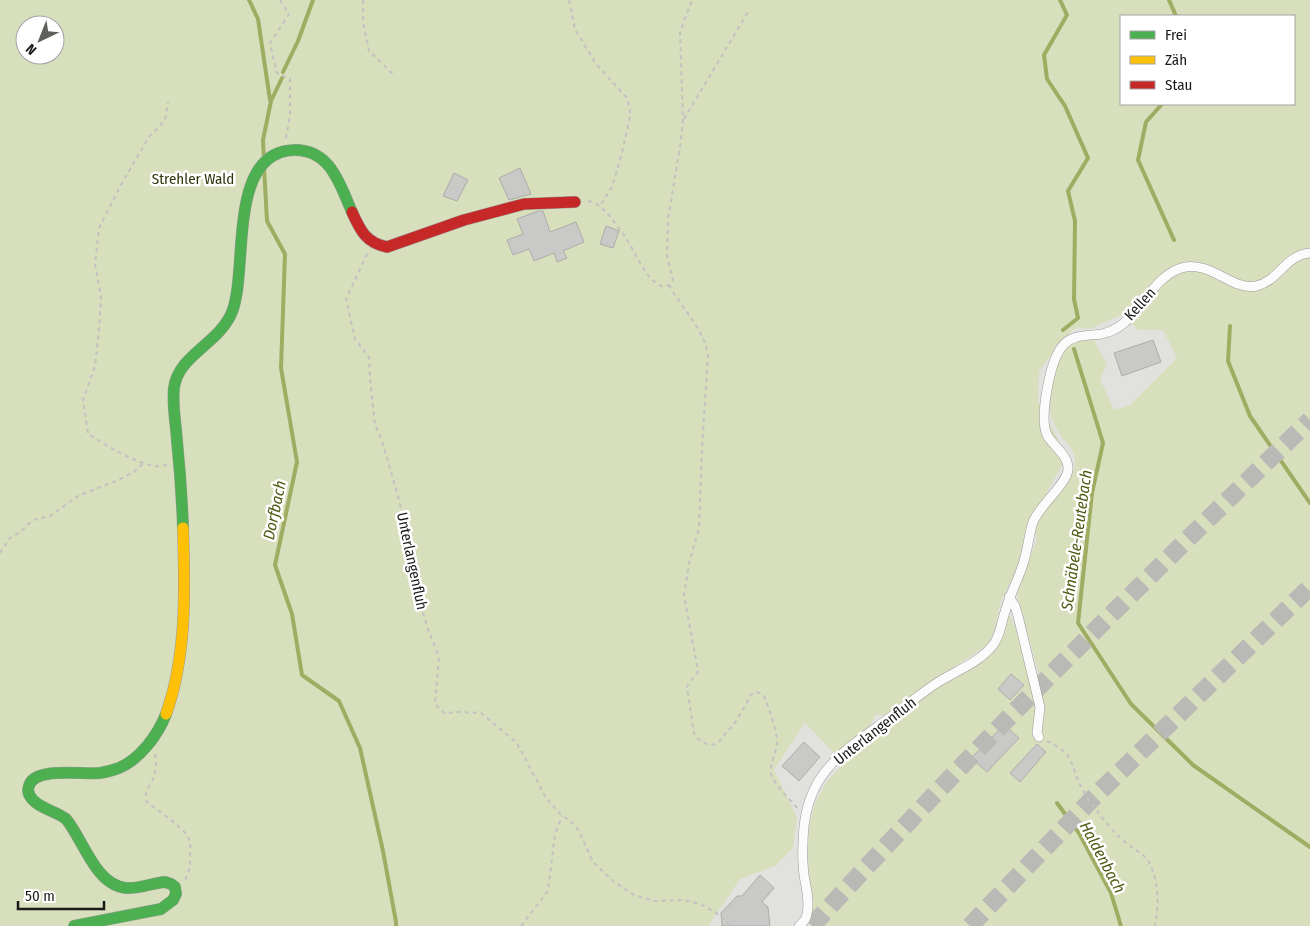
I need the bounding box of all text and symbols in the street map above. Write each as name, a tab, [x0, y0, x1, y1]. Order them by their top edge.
north arrow	[15, 15, 65, 65]
legend	[1120, 15, 1295, 105]
text: Frei	[1165, 26, 1187, 44]
text: N	[23, 40, 40, 58]
text: Zäh	[1165, 51, 1187, 69]
text: Stau	[1165, 76, 1192, 94]
park label: Strehler Wald	[152, 170, 234, 188]
street label: Kellen	[1120, 284, 1160, 324]
water label: Schnäbele-Reutebach	[1057, 469, 1096, 613]
water label: Dorfbach	[259, 479, 290, 541]
street label: Unterlangenfluh	[393, 511, 431, 611]
street label: Unterlangenfluh	[830, 693, 920, 769]
water label: Haldenbach	[1076, 818, 1129, 896]
scale bar	[18, 878, 104, 910]
text: 50 m	[25, 887, 55, 905]

